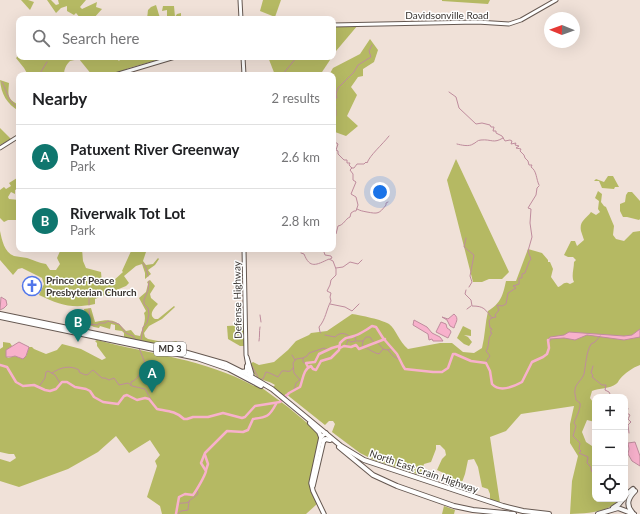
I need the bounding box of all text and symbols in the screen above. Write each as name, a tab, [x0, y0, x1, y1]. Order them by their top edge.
street label: Davidsonville Road	[405, 9, 489, 21]
north arrow	[544, 12, 580, 48]
search box	[16, 16, 336, 60]
icon: search	[30, 27, 52, 49]
text: Search here	[62, 29, 139, 47]
text: Nearby	[32, 88, 87, 109]
text: 2 results	[272, 90, 320, 106]
text: Patuxent River Greenway	[70, 140, 239, 158]
text: A	[40, 149, 50, 165]
text: 2.6 km	[281, 149, 320, 165]
text: Park	[70, 158, 95, 174]
your location	[370, 182, 390, 202]
text: Riverwalk Tot Lot	[70, 204, 185, 222]
text: B	[41, 213, 49, 229]
text: 2.8 km	[281, 213, 320, 229]
text: Park	[70, 222, 95, 238]
street label: Defense Highway	[230, 260, 244, 339]
place label: Prince of Peace Presbyterian Church	[46, 274, 137, 298]
church icon: Prince of Peace Presbyterian Church	[21, 275, 43, 297]
pin: B	[65, 309, 91, 342]
road number: MD 3	[154, 342, 186, 356]
pin: A	[139, 360, 165, 393]
map controls	[592, 394, 628, 502]
button: +	[592, 394, 628, 430]
button: −	[592, 430, 628, 466]
street label: North East Crain Highway	[368, 447, 481, 495]
button: locate	[592, 466, 628, 502]

